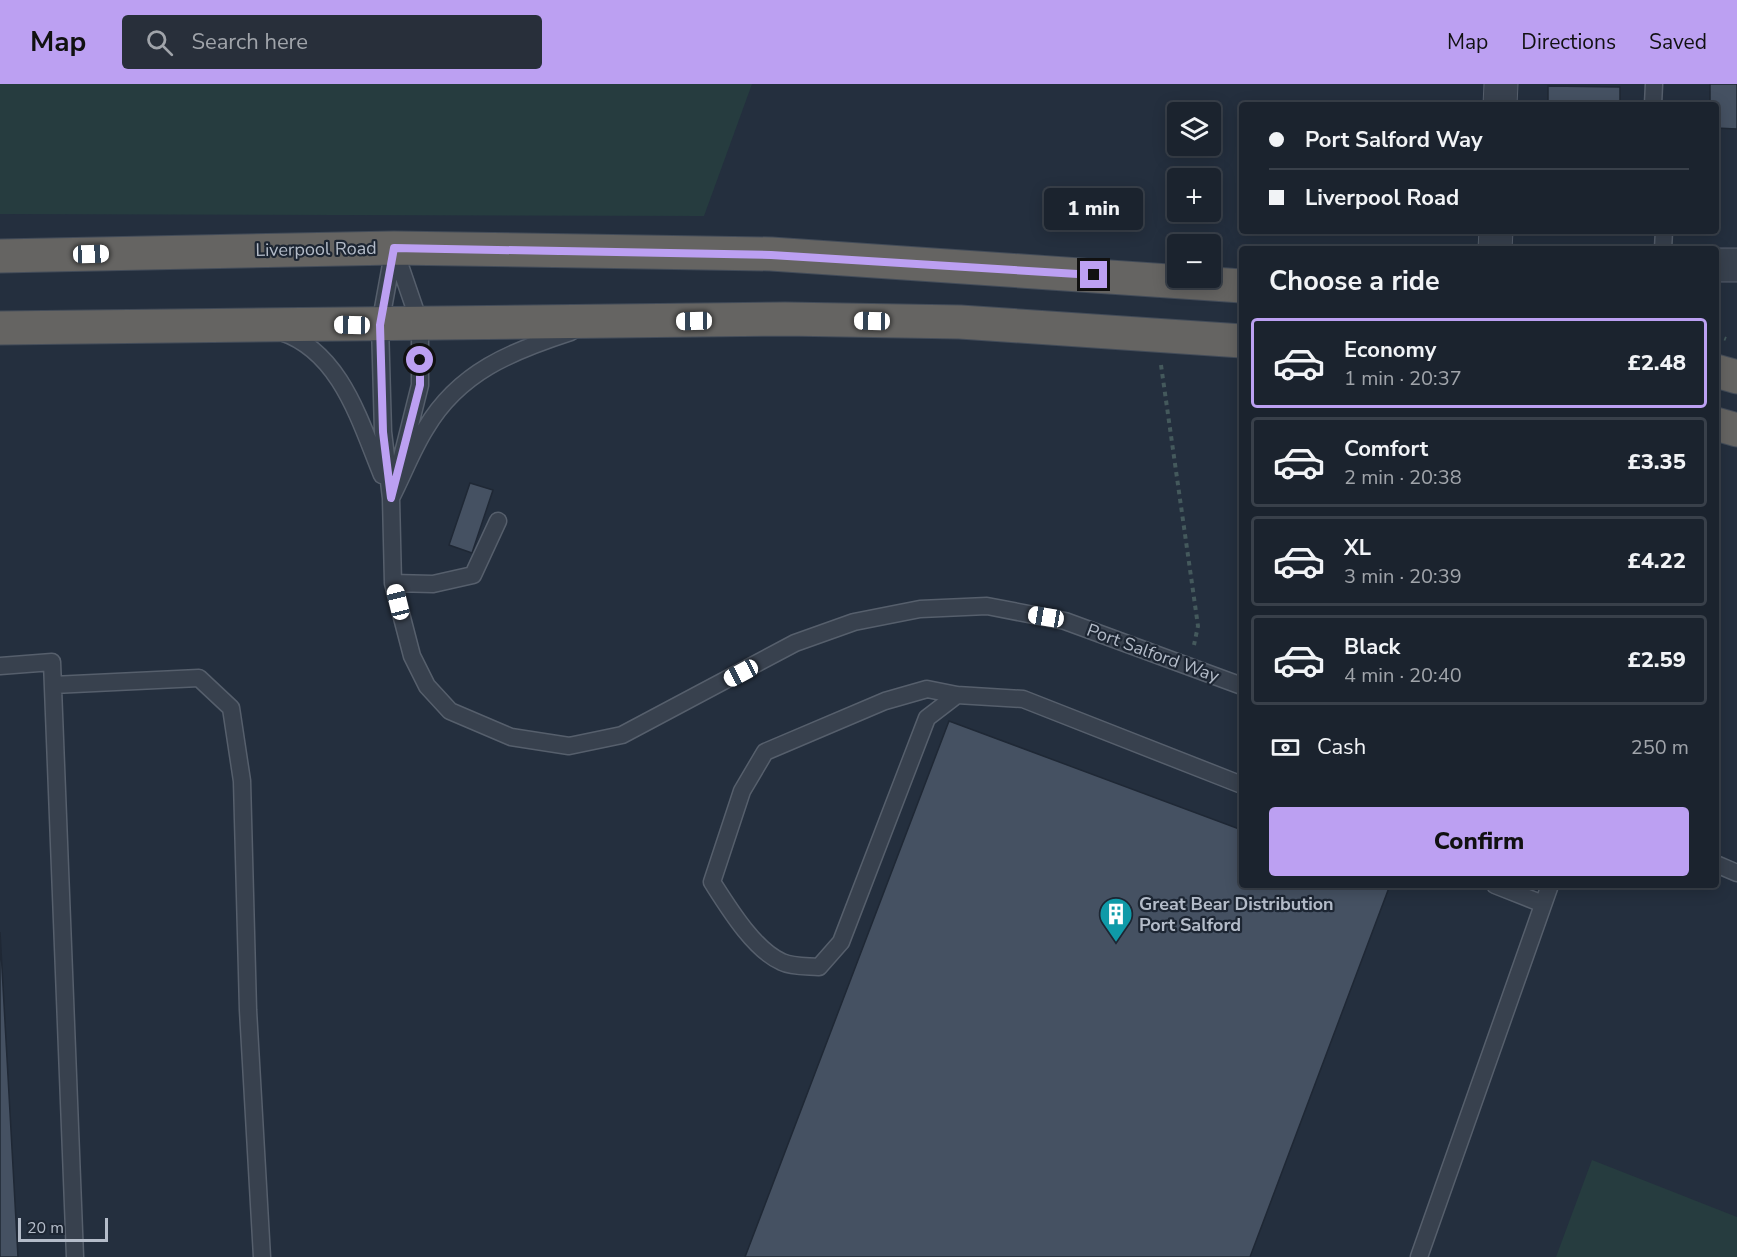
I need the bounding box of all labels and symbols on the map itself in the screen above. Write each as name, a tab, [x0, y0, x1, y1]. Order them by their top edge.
callout: 1 min	[1044, 188, 1144, 230]
street label: Liverpool Road	[255, 236, 377, 262]
car	[73, 244, 109, 264]
route end	[1080, 261, 1107, 288]
car	[676, 312, 712, 330]
car	[854, 312, 890, 330]
car	[334, 316, 370, 334]
route start	[406, 346, 433, 373]
car	[385, 582, 411, 622]
car	[1027, 605, 1065, 629]
street label: Port Salford Way	[1083, 618, 1223, 688]
car	[721, 657, 761, 689]
place label: Great Bear Distribution Port Salford	[1139, 892, 1334, 937]
building icon: Great Bear Distribution Port Salford	[1098, 896, 1134, 943]
scale bar	[18, 1215, 108, 1242]

